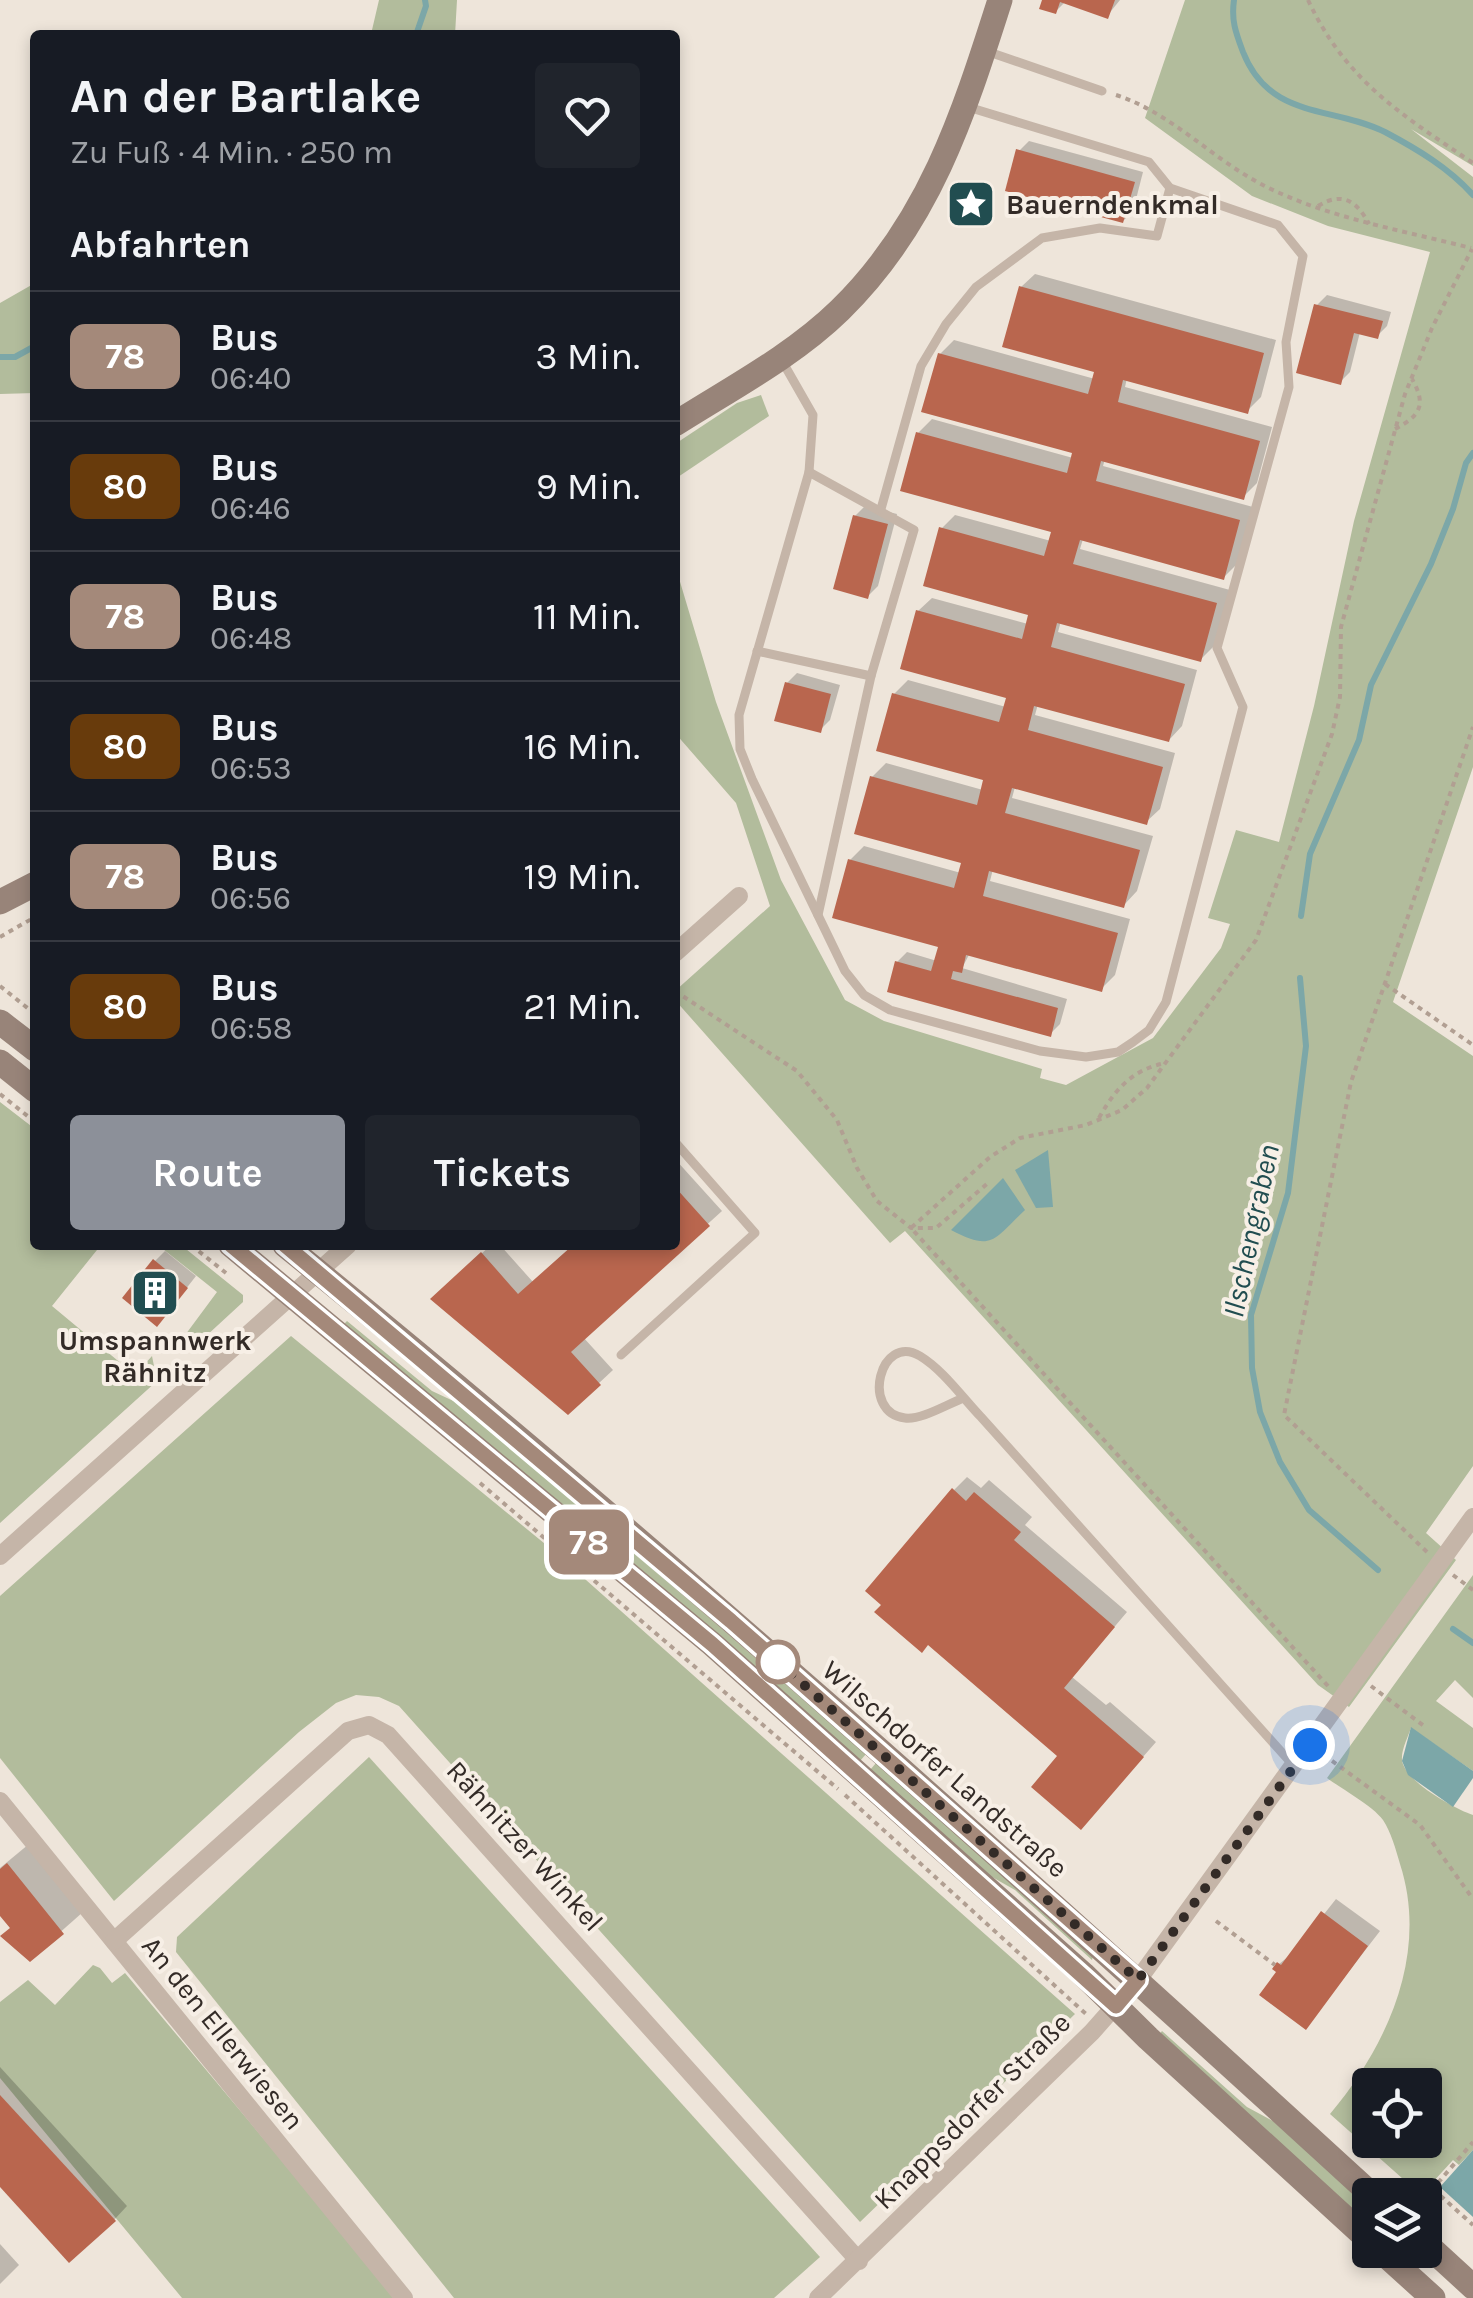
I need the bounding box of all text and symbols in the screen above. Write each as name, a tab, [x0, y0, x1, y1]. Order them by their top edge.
button: heart	[535, 63, 640, 168]
text: An der Bartlake	[70, 68, 421, 124]
text: Zu Fuß · 4 Min. · 250 m	[70, 134, 393, 171]
place icon: Bauerndenkmal	[945, 178, 997, 230]
place label: Bauerndenkmal	[1006, 188, 1219, 221]
text: Abfahrten	[70, 222, 251, 267]
text: Bus	[210, 315, 279, 360]
text: 3 Min.	[535, 334, 640, 379]
text: 78	[105, 336, 145, 377]
text: 06:40	[210, 360, 292, 397]
text: Bus	[210, 445, 279, 490]
text: 9 Min.	[536, 464, 640, 509]
text: 80	[103, 466, 147, 507]
text: 06:46	[210, 490, 291, 527]
text: Bus	[210, 575, 279, 620]
text: 11 Min.	[533, 594, 640, 639]
text: 78	[105, 596, 145, 637]
text: 06:48	[210, 620, 292, 657]
text: Bus	[210, 705, 279, 750]
text: 16 Min.	[523, 724, 640, 769]
text: 80	[103, 726, 147, 767]
text: 06:53	[210, 750, 292, 787]
text: Bus	[210, 835, 279, 880]
text: 19 Min.	[523, 854, 640, 899]
text: 78	[105, 856, 145, 897]
text: 06:56	[210, 880, 291, 917]
text: Bus	[210, 965, 279, 1010]
text: 21 Min.	[523, 984, 640, 1029]
text: 80	[103, 986, 147, 1027]
text: 06:58	[210, 1010, 292, 1047]
button: Route	[70, 1115, 345, 1230]
button: Tickets	[365, 1115, 640, 1230]
water label: Ilschengraben	[1215, 1141, 1287, 1321]
building icon: Umspannwerk Rähnitz	[129, 1267, 181, 1319]
place label: Umspannwerk Rähnitz	[59, 1324, 252, 1389]
line badge: 78	[544, 1510, 634, 1574]
text: 78	[569, 1522, 609, 1563]
unlabelled marker	[757, 1641, 799, 1683]
street label: Wilschdorfer Landstraße	[816, 1653, 1074, 1885]
your location	[1285, 1720, 1335, 1770]
street label: Rähnitzer Winkel	[440, 1754, 610, 1938]
street label: An den Ellerwiesen	[135, 1930, 311, 2136]
street label: Knappsdorfer Straße	[867, 2006, 1077, 2216]
map controls	[1352, 2068, 1442, 2268]
button: locate	[1352, 2068, 1442, 2158]
button: layers	[1352, 2178, 1442, 2268]

